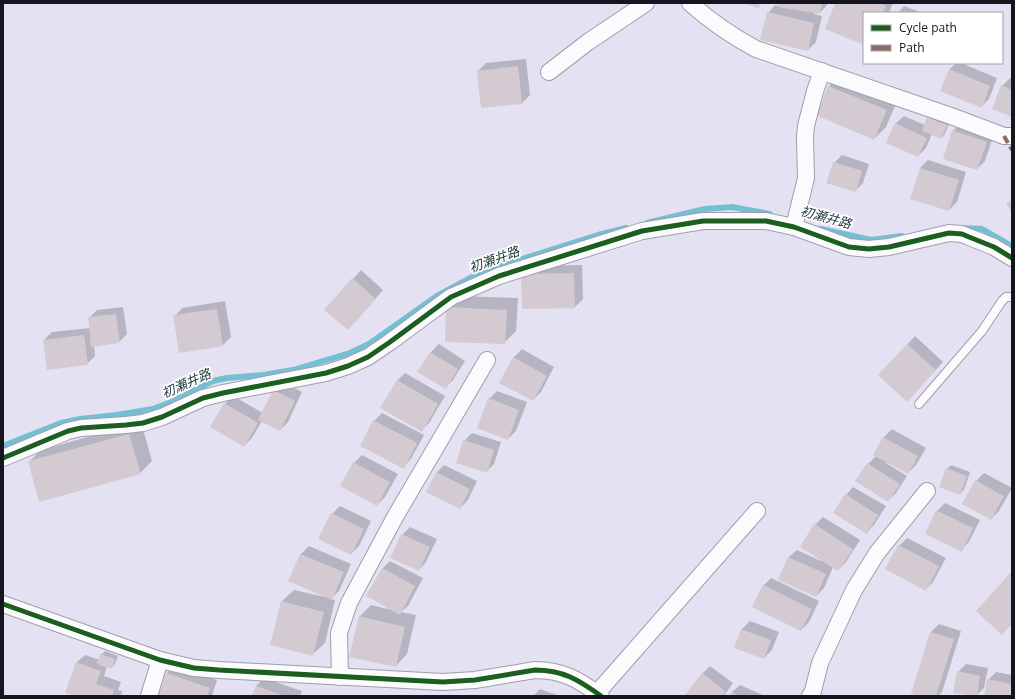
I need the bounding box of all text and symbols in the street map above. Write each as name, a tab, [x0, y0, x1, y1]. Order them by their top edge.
legend	[863, 12, 1003, 64]
text: Cycle path	[899, 19, 957, 36]
text: Path	[899, 39, 925, 56]
water label: 初瀬井路	[799, 202, 854, 233]
water label: 初瀬井路	[466, 241, 522, 276]
water label: 初瀬井路	[159, 364, 214, 402]

